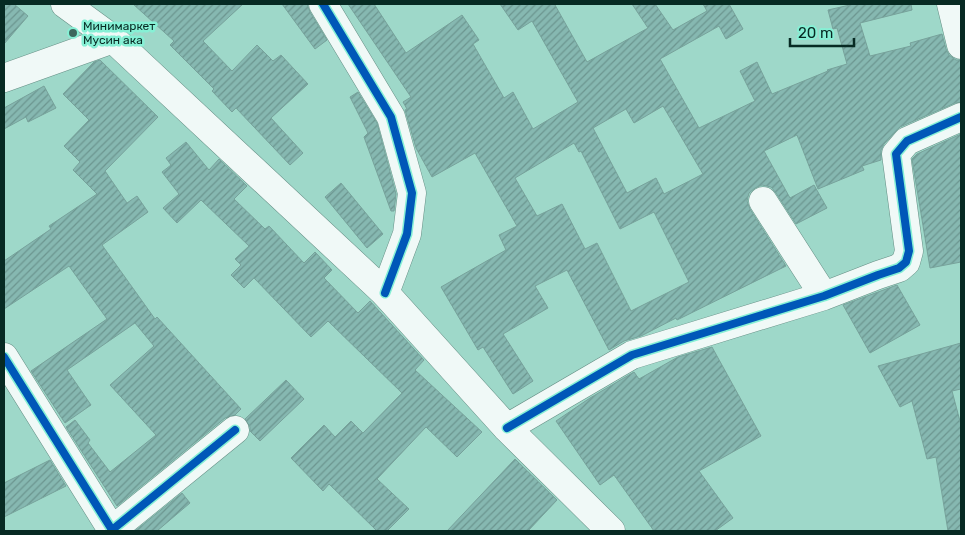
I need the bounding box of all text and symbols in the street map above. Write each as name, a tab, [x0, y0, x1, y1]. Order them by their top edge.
scale bar	[790, 15, 854, 47]
place label: Минимаркет Мусин ака	[83, 19, 155, 47]
text: 20 m	[798, 24, 833, 42]
marker: Минимаркет Мусин ака	[67, 27, 79, 39]

